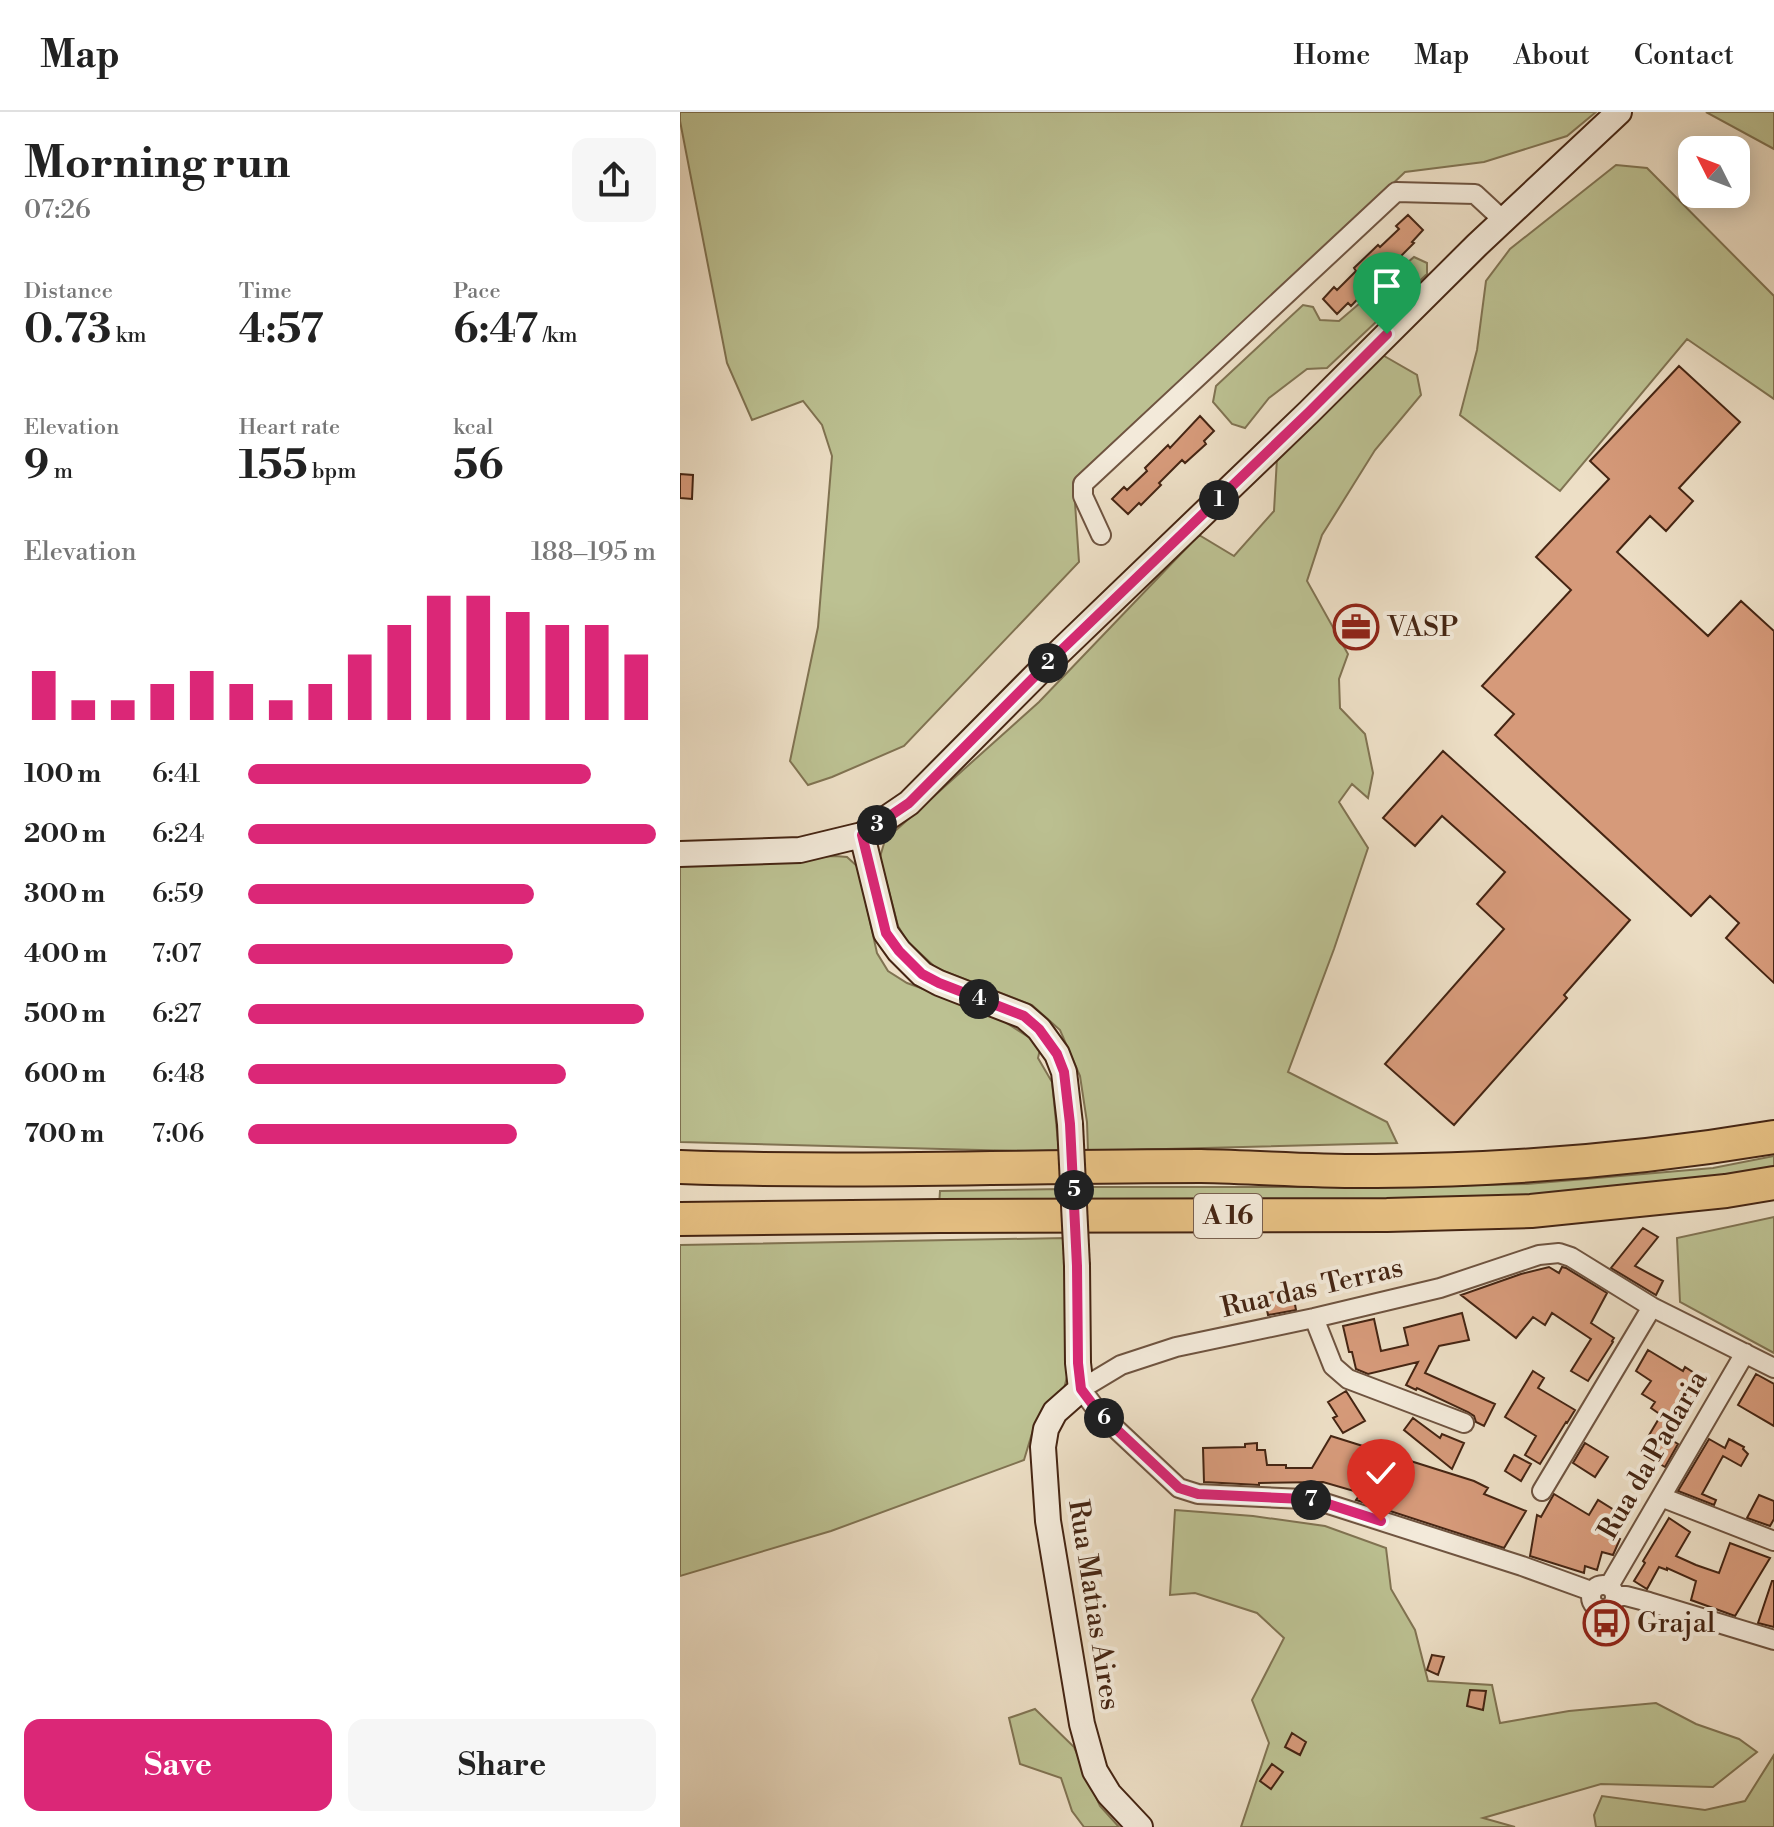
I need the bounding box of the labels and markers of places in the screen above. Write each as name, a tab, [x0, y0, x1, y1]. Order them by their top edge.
pin	[1353, 252, 1421, 334]
pin: 1	[1199, 480, 1239, 520]
office icon: VASP	[1332, 603, 1380, 651]
place label: VASP	[1386, 610, 1458, 645]
pin: 2	[1028, 643, 1068, 683]
pin: 3	[857, 805, 897, 845]
pin: 4	[959, 979, 999, 1019]
pin: 5	[1054, 1170, 1094, 1210]
pin: 6	[1084, 1398, 1124, 1438]
pin	[1347, 1439, 1415, 1521]
pin: 7	[1291, 1480, 1331, 1520]
bus stop icon: Grajal	[1582, 1599, 1630, 1647]
place label: Grajal	[1637, 1606, 1715, 1641]

